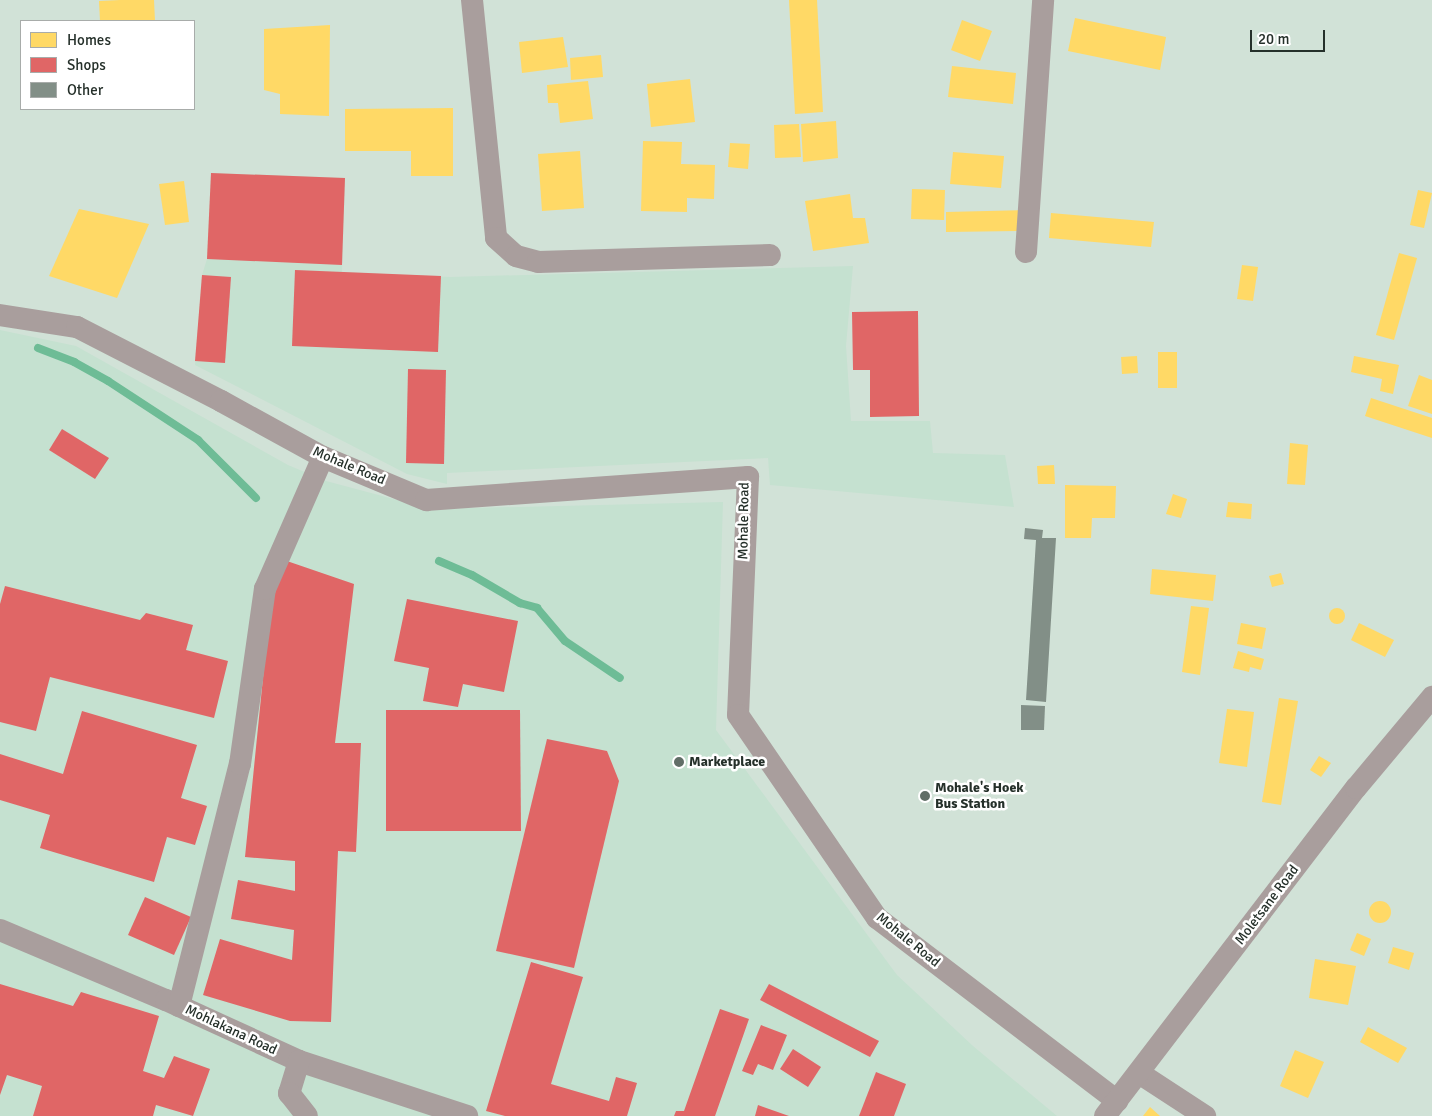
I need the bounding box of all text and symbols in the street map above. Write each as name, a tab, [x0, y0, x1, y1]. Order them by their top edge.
legend	[20, 20, 195, 110]
scale bar	[1252, 20, 1327, 52]
text: 20 m	[1258, 30, 1289, 48]
text: Homes	[67, 31, 111, 49]
text: Shops	[67, 56, 106, 74]
text: Other	[67, 81, 103, 99]
street label: Mohale Road	[310, 443, 388, 489]
street label: Mohale Road	[735, 482, 753, 560]
place label: Marketplace	[689, 754, 765, 770]
marker: Marketplace	[673, 756, 685, 768]
place label: Mohale's Hoek Bus Station	[935, 780, 1024, 812]
marker: Mohale's Hoek Bus Station	[919, 790, 931, 802]
street label: Moletsane Road	[1232, 862, 1302, 948]
street label: Mohale Road	[873, 909, 943, 971]
street label: Mohlakana Road	[182, 1001, 280, 1059]

